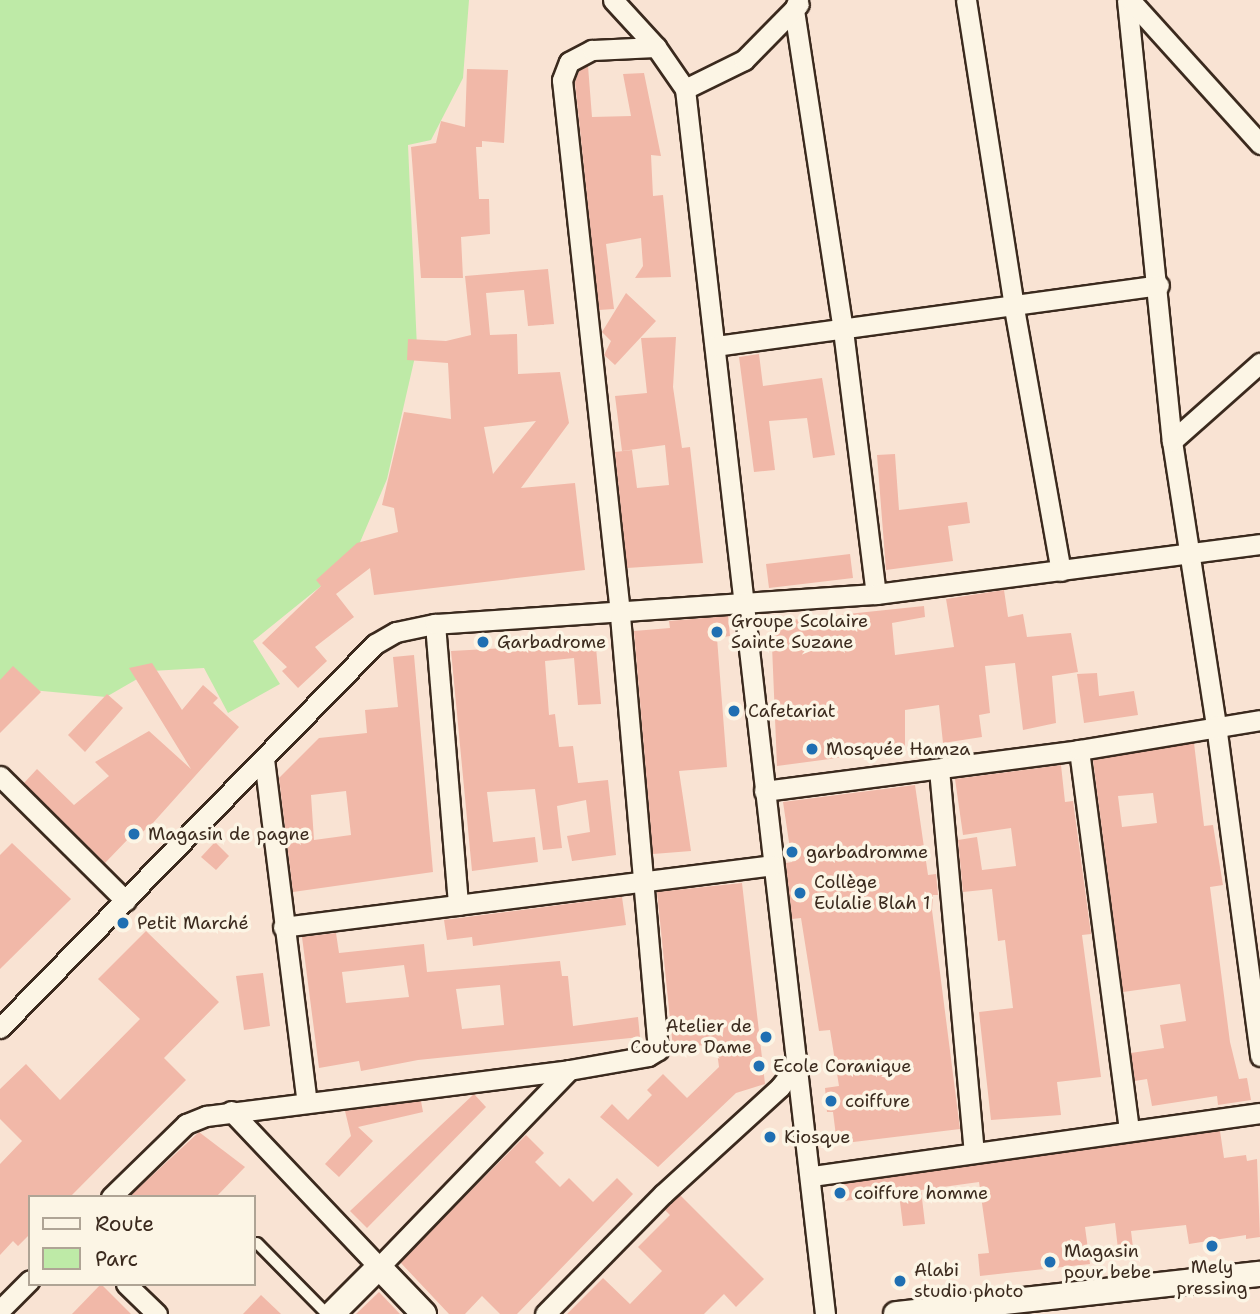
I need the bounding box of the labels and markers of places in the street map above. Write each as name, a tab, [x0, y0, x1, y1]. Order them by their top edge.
place label: Groupe Scolaire Sainte Suzane	[731, 611, 868, 654]
marker: Groupe Scolaire Sainte Suzane	[709, 624, 725, 640]
place label: Garbadrome	[497, 631, 606, 653]
marker: Garbadrome	[475, 634, 491, 650]
place label: Cafetariat	[748, 700, 836, 722]
marker: Cafetariat	[726, 703, 742, 719]
place label: Mosquée Hamza	[826, 738, 971, 760]
marker: Mosquée Hamza	[804, 741, 820, 757]
place label: Magasin de pagne	[148, 823, 310, 845]
marker: Magasin de pagne	[126, 826, 142, 842]
place label: garbadromme	[806, 841, 928, 863]
marker: garbadromme	[784, 844, 800, 860]
place label: Collège Eulalie Blah 1	[814, 872, 930, 914]
marker: Collège Eulalie Blah 1	[792, 885, 808, 901]
place label: Petit Marché	[137, 912, 249, 934]
marker: Petit Marché	[115, 915, 131, 931]
place label: Atelier de Couture Dame	[630, 1016, 752, 1058]
marker: Atelier de Couture Dame	[758, 1029, 774, 1045]
place label: Ecole Coranique	[773, 1055, 911, 1077]
marker: Ecole Coranique	[751, 1058, 767, 1074]
place label: coiffure	[845, 1090, 910, 1112]
marker: coiffure	[823, 1093, 839, 1109]
place label: Kiosque	[784, 1126, 850, 1148]
marker: Kiosque	[762, 1129, 778, 1145]
place label: coiffure homme	[854, 1182, 988, 1204]
marker: coiffure homme	[832, 1185, 848, 1201]
marker: Mely pressing	[1204, 1238, 1220, 1254]
place label: Magasin pour bebe	[1064, 1241, 1151, 1284]
marker: Magasin pour bebe	[1042, 1254, 1058, 1270]
place label: Mely pressing	[1176, 1257, 1248, 1300]
place label: Alabi studio photo	[914, 1260, 1023, 1302]
marker: Alabi studio photo	[892, 1273, 908, 1289]

